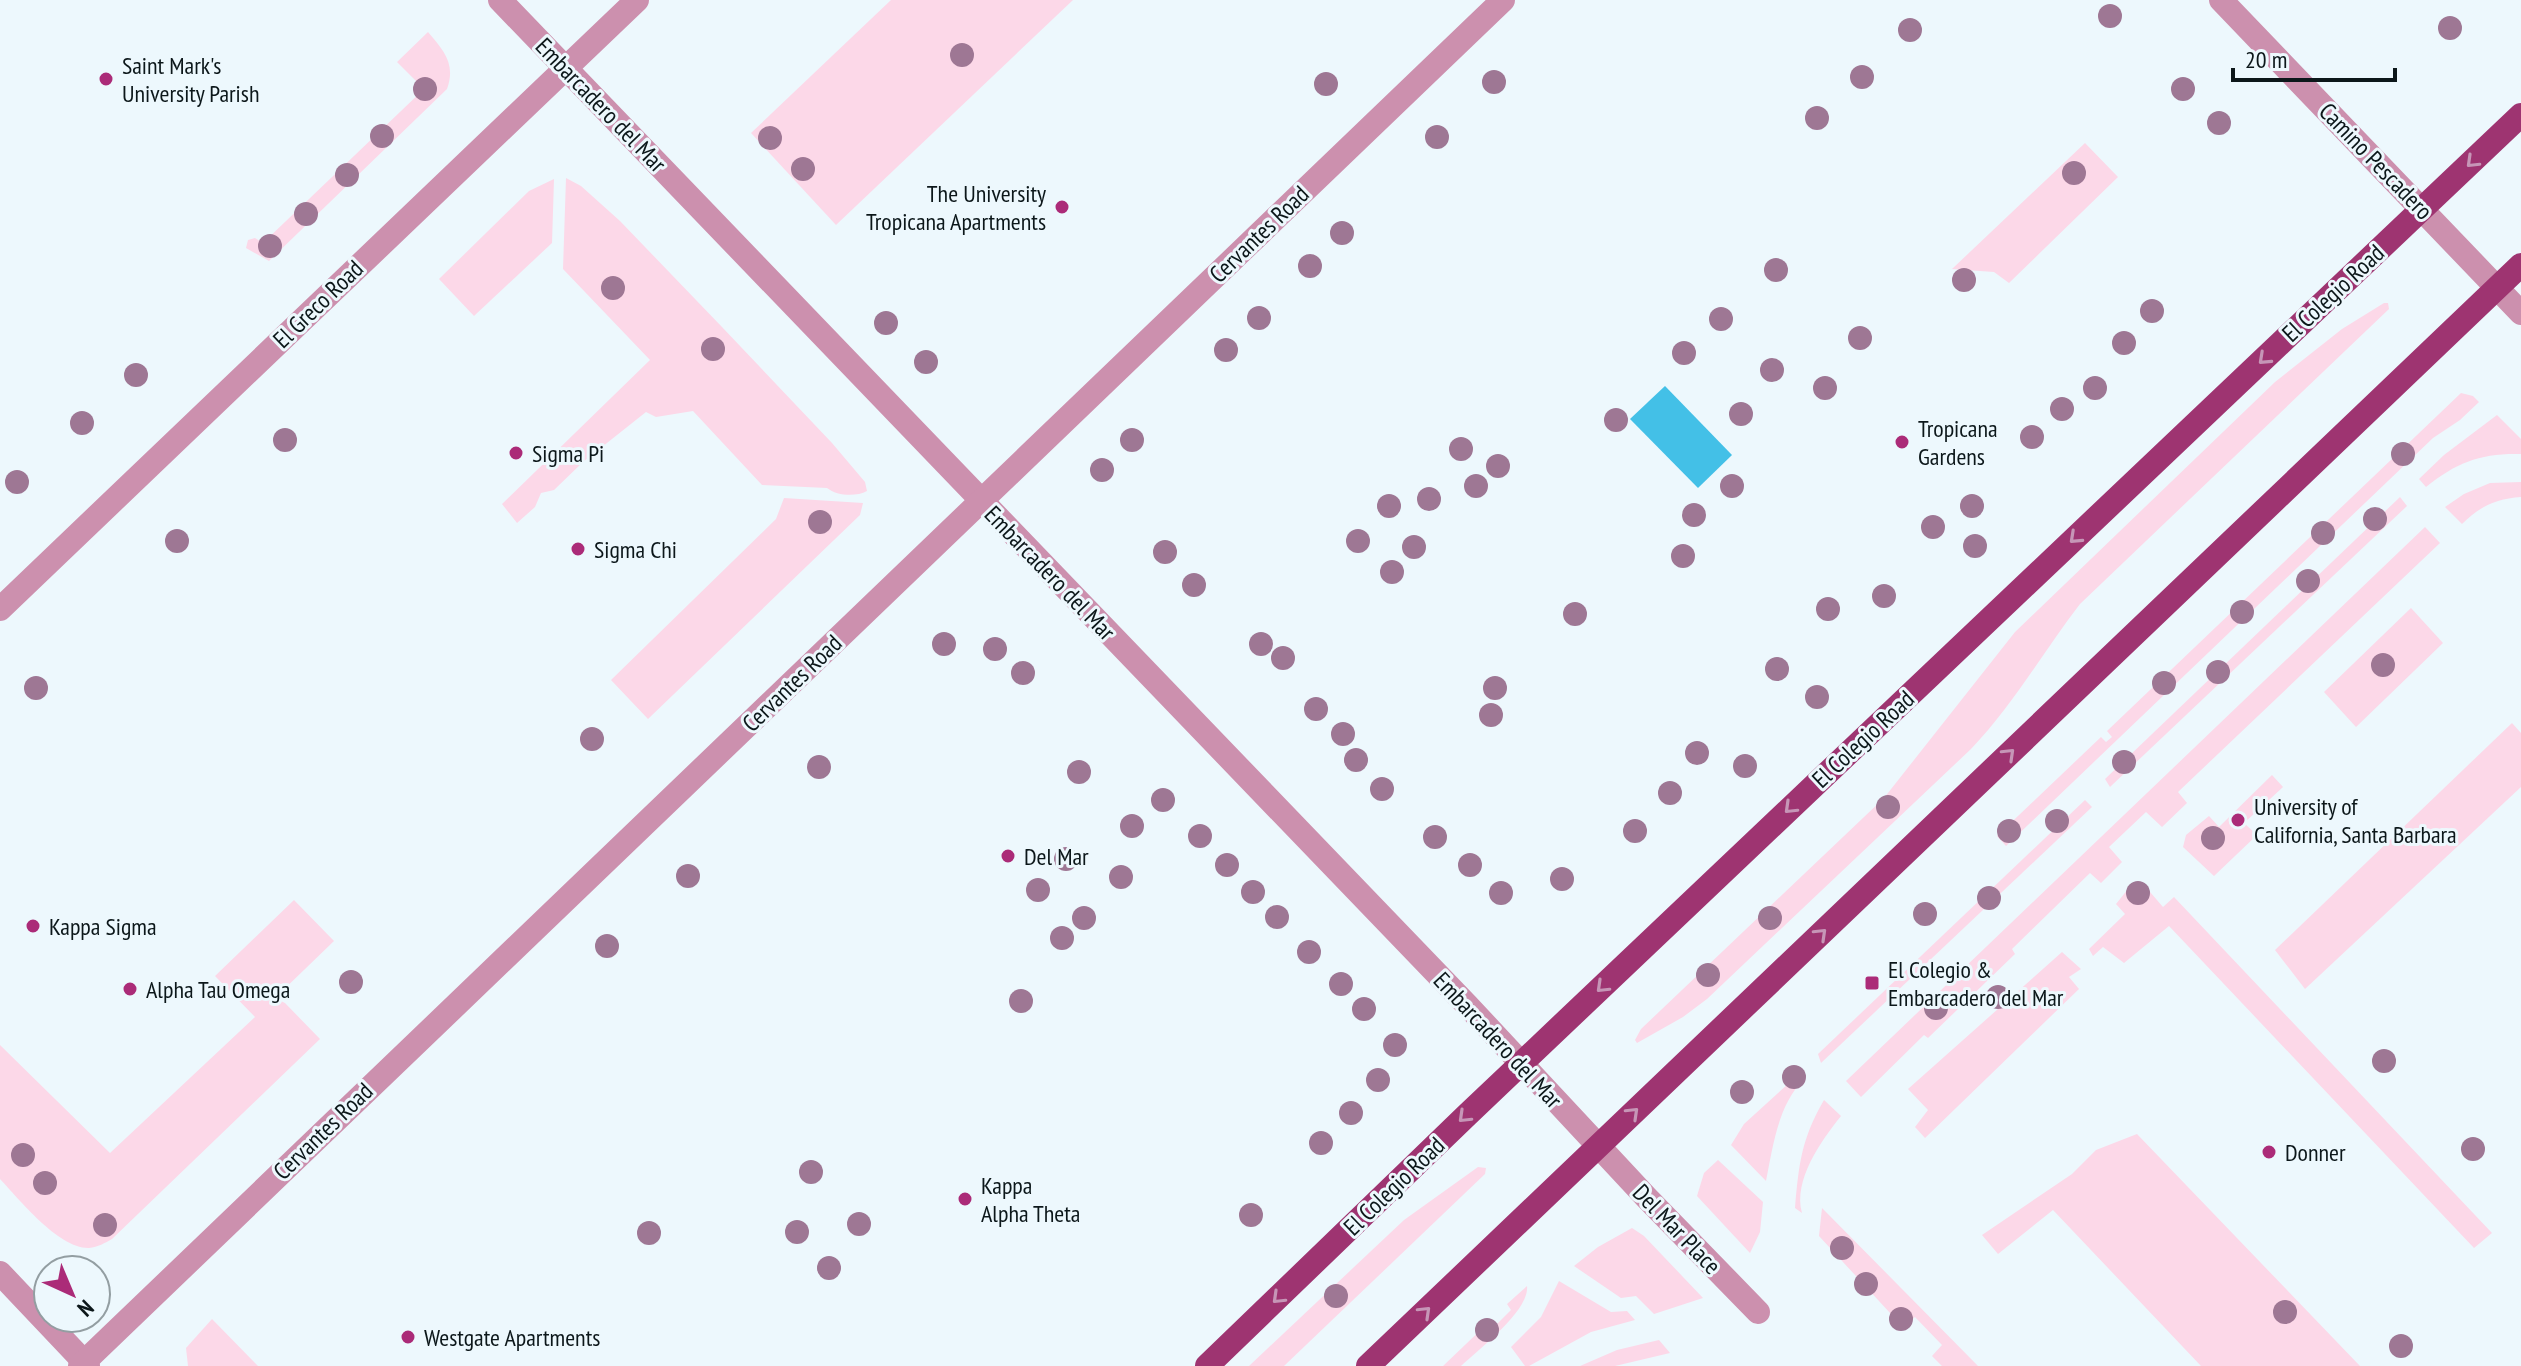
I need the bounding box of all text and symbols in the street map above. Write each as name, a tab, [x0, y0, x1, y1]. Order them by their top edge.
street label: Embarcadero del Mar	[529, 31, 673, 179]
scale bar	[2233, 32, 2395, 82]
text: 20 m	[2245, 44, 2287, 75]
place label: Saint Mark's University Parish	[122, 50, 259, 109]
marker: Saint Mark's University Parish	[97, 70, 115, 88]
street label: Camino Pescadero	[2313, 96, 2439, 226]
one-way arrow	[2467, 153, 2481, 167]
place label: The University Tropicana Apartments	[866, 178, 1046, 237]
street label: Cervantes Road	[1203, 179, 1315, 289]
marker: The University Tropicana Apartments	[1053, 198, 1071, 216]
street label: El Colegio Road	[2275, 238, 2391, 348]
street label: El Greco Road	[266, 253, 370, 355]
one-way arrow	[2259, 350, 2273, 364]
place label: Tropicana Gardens	[1918, 413, 1998, 472]
marker: Tropicana Gardens	[1893, 433, 1911, 451]
place label: Sigma Pi	[532, 438, 604, 469]
marker: Sigma Pi	[507, 444, 525, 462]
street label: Embarcadero del Mar	[978, 499, 1122, 647]
one-way arrow	[2070, 528, 2084, 543]
place label: Sigma Chi	[594, 534, 677, 565]
marker: Sigma Chi	[569, 540, 587, 558]
street label: Cervantes Road	[736, 628, 848, 738]
street label: El Colegio Road	[1805, 684, 1921, 794]
one-way arrow	[2000, 749, 2014, 764]
place label: University of California, Santa Barbara	[2254, 791, 2457, 850]
one-way arrow	[1785, 798, 1800, 812]
marker: University of California, Santa Barbara	[2229, 811, 2247, 829]
place label: Del Mar	[1024, 841, 1089, 872]
marker: Del Mar	[999, 847, 1017, 865]
place label: Kappa Sigma	[49, 911, 157, 942]
marker: Kappa Sigma	[24, 917, 42, 935]
one-way arrow	[1812, 930, 1827, 944]
place label: El Colegio & Embarcadero del Mar	[1888, 954, 2064, 1013]
street label: Embarcadero del Mar	[1427, 965, 1569, 1115]
place label: Alpha Tau Omega	[146, 974, 290, 1005]
marker: El Colegio & Embarcadero del Mar	[1863, 974, 1881, 992]
one-way arrow	[1597, 977, 1611, 992]
marker: Alpha Tau Omega	[121, 980, 139, 998]
street label: Cervantes Road	[267, 1076, 379, 1186]
one-way arrow	[1459, 1108, 1474, 1122]
one-way arrow	[1624, 1108, 1638, 1122]
street label: El Colegio Road	[1337, 1130, 1451, 1242]
place label: Donner	[2285, 1137, 2346, 1168]
marker: Donner	[2260, 1143, 2278, 1161]
place label: Kappa Alpha Theta	[981, 1170, 1080, 1229]
street label: Del Mar Place	[1626, 1177, 1728, 1281]
marker: Kappa Alpha Theta	[956, 1190, 974, 1208]
north arrow	[32, 1254, 112, 1334]
one-way arrow	[1273, 1289, 1287, 1303]
text: N	[72, 1294, 100, 1323]
one-way arrow	[1415, 1307, 1430, 1321]
place label: Westgate Apartments	[424, 1322, 600, 1353]
marker: Westgate Apartments	[399, 1328, 417, 1346]

